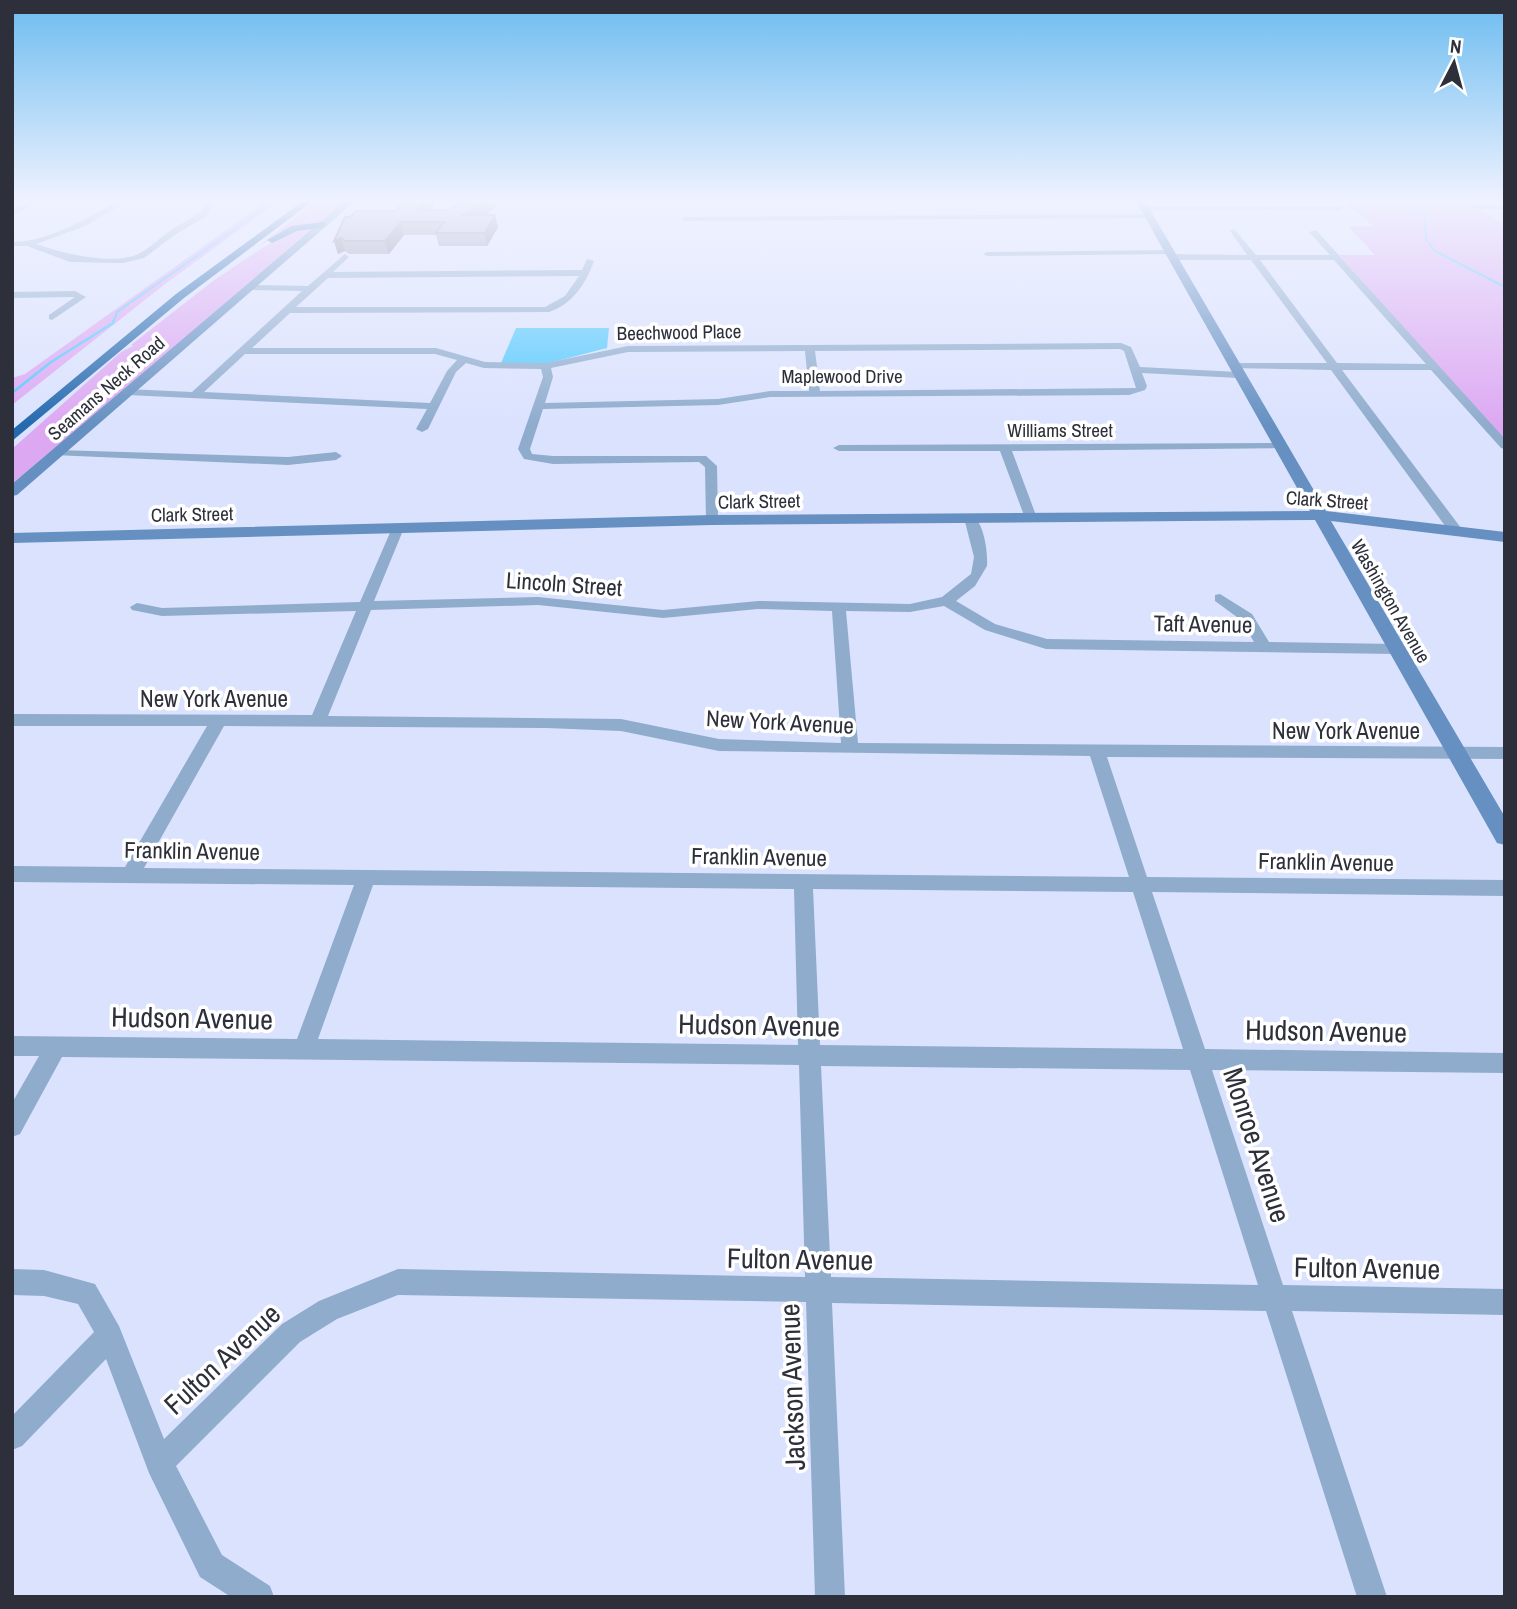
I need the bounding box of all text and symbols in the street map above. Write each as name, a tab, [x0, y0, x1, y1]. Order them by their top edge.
north arrow	[1419, 28, 1489, 98]
text: N	[1449, 33, 1463, 60]
street label: Beechwood Place	[616, 318, 742, 346]
street label: Seamans Neck Road	[42, 330, 170, 446]
street label: Maplewood Drive	[781, 363, 903, 389]
street label: Williams Street	[1007, 417, 1113, 443]
street label: Clark Street	[1285, 484, 1370, 516]
street label: Clark Street	[718, 487, 801, 515]
street label: Clark Street	[151, 500, 234, 528]
street label: Washington Avenue	[1345, 534, 1437, 668]
street label: Lincoln Street	[505, 564, 623, 603]
street label: Taft Avenue	[1153, 607, 1253, 640]
street label: New York Avenue	[140, 683, 288, 714]
street label: New York Avenue	[705, 702, 855, 741]
street label: New York Avenue	[1272, 715, 1420, 746]
street label: Franklin Avenue	[124, 834, 260, 867]
street label: Franklin Avenue	[691, 840, 827, 873]
street label: Franklin Avenue	[1258, 845, 1394, 878]
street label: Hudson Avenue	[111, 998, 273, 1038]
street label: Hudson Avenue	[678, 1005, 840, 1045]
street label: Hudson Avenue	[1245, 1011, 1407, 1051]
street label: Monroe Avenue	[1214, 1063, 1300, 1227]
street label: Fulton Avenue	[726, 1239, 874, 1279]
street label: Fulton Avenue	[1293, 1248, 1441, 1288]
street label: Fulton Avenue	[155, 1295, 289, 1423]
street label: Jackson Avenue	[770, 1303, 814, 1471]

